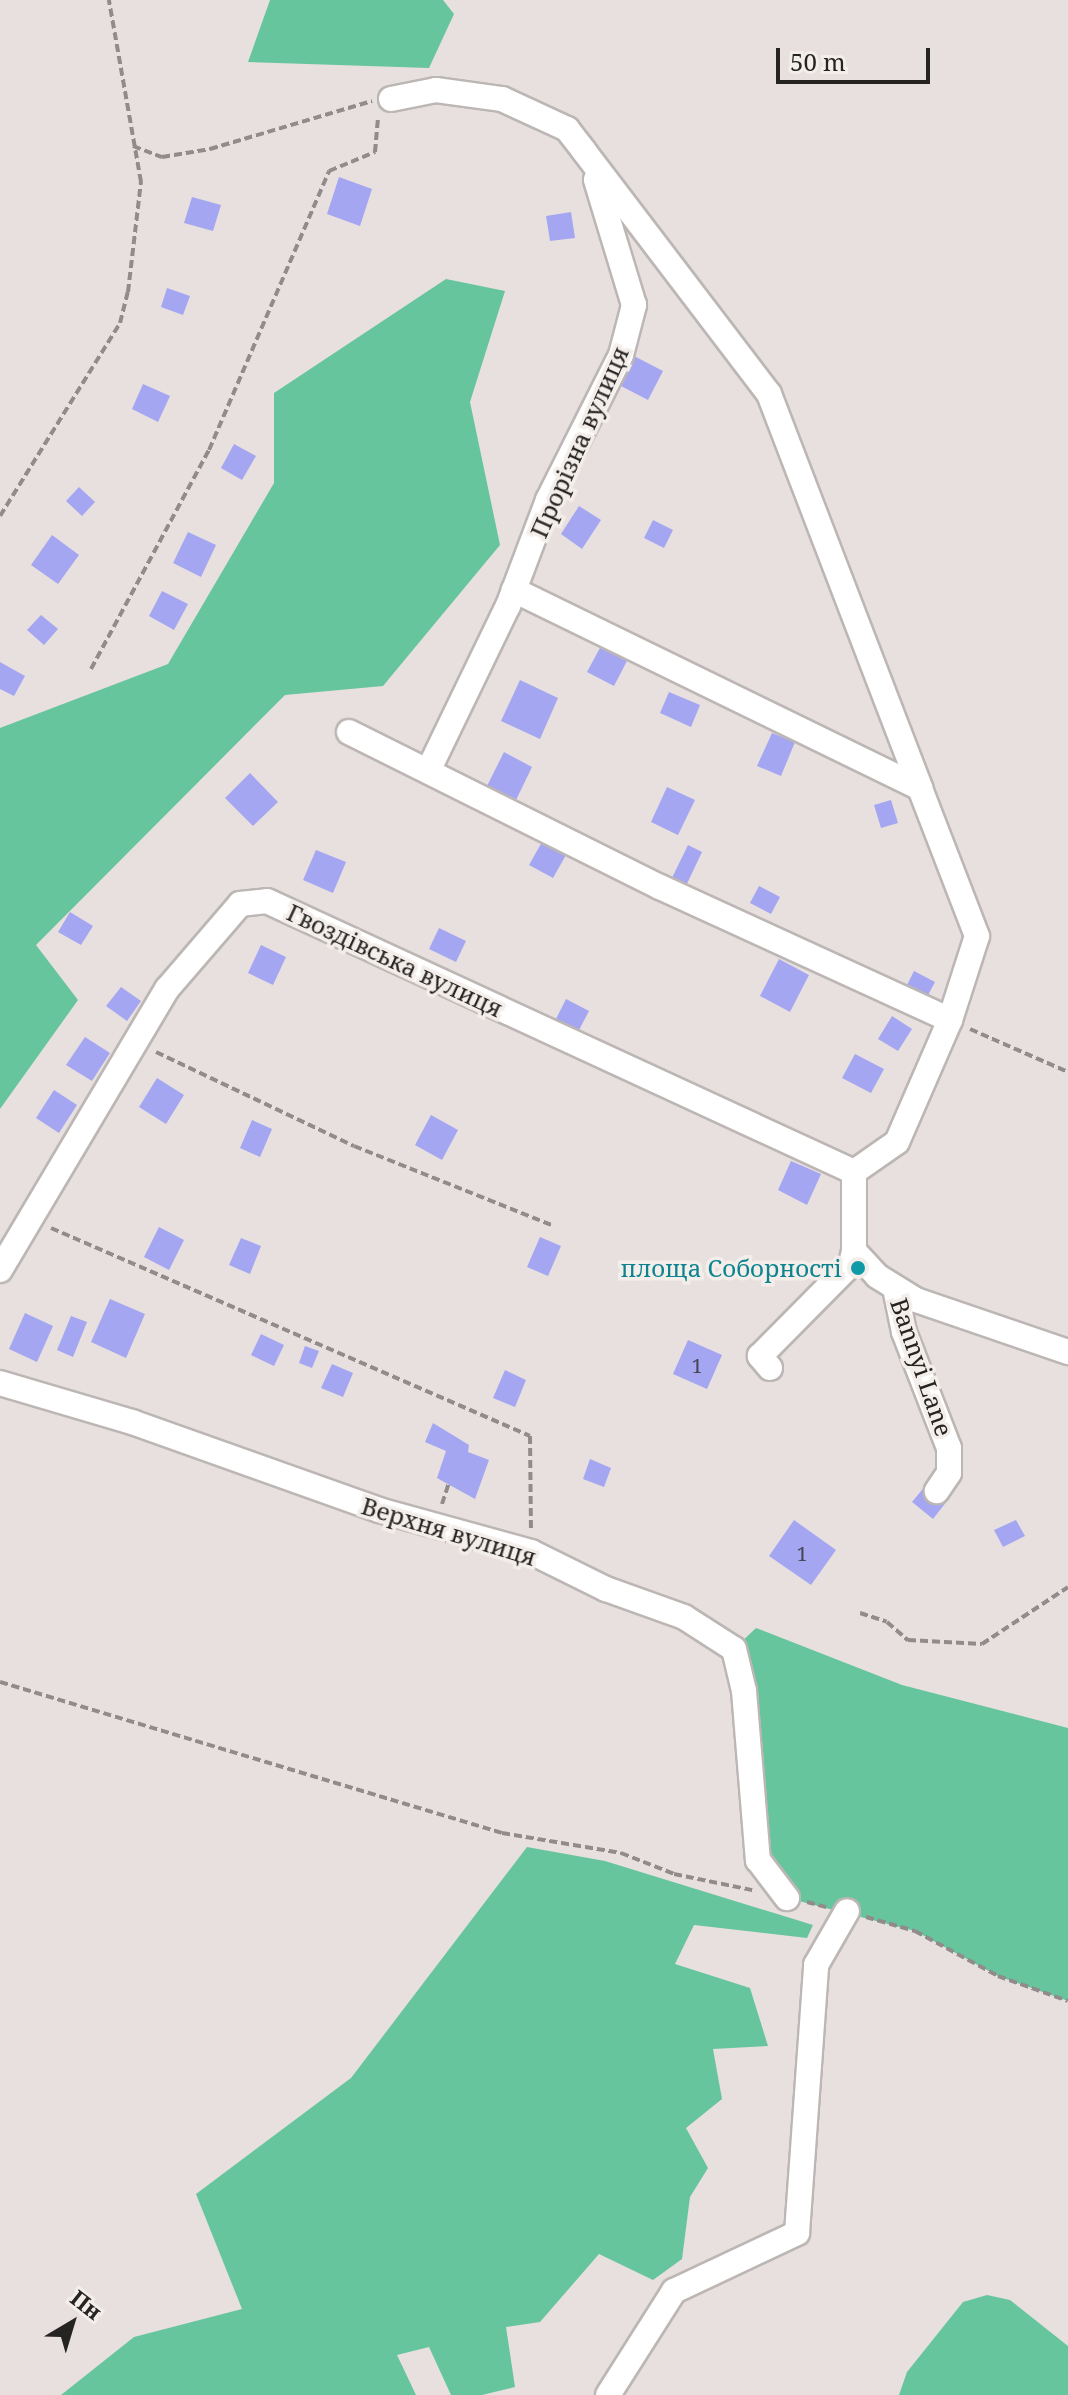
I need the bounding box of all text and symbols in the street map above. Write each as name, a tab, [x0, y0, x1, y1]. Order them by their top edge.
scale bar	[780, 32, 934, 82]
text: 50 m	[790, 45, 846, 78]
street label: Прорізна вулиця	[524, 342, 634, 542]
street label: Гвоздівська вулиця	[283, 897, 507, 1023]
place label: площа Соборності	[621, 1254, 842, 1282]
marker: площа Соборності	[849, 1259, 867, 1277]
street label: Bannyi Lane	[885, 1294, 959, 1440]
house number: 1	[691, 1353, 703, 1377]
street label: Верхня вулиця	[358, 1491, 540, 1571]
house number: 1	[796, 1541, 808, 1565]
text: Пн	[65, 2282, 109, 2326]
north arrow	[32, 2283, 112, 2363]

